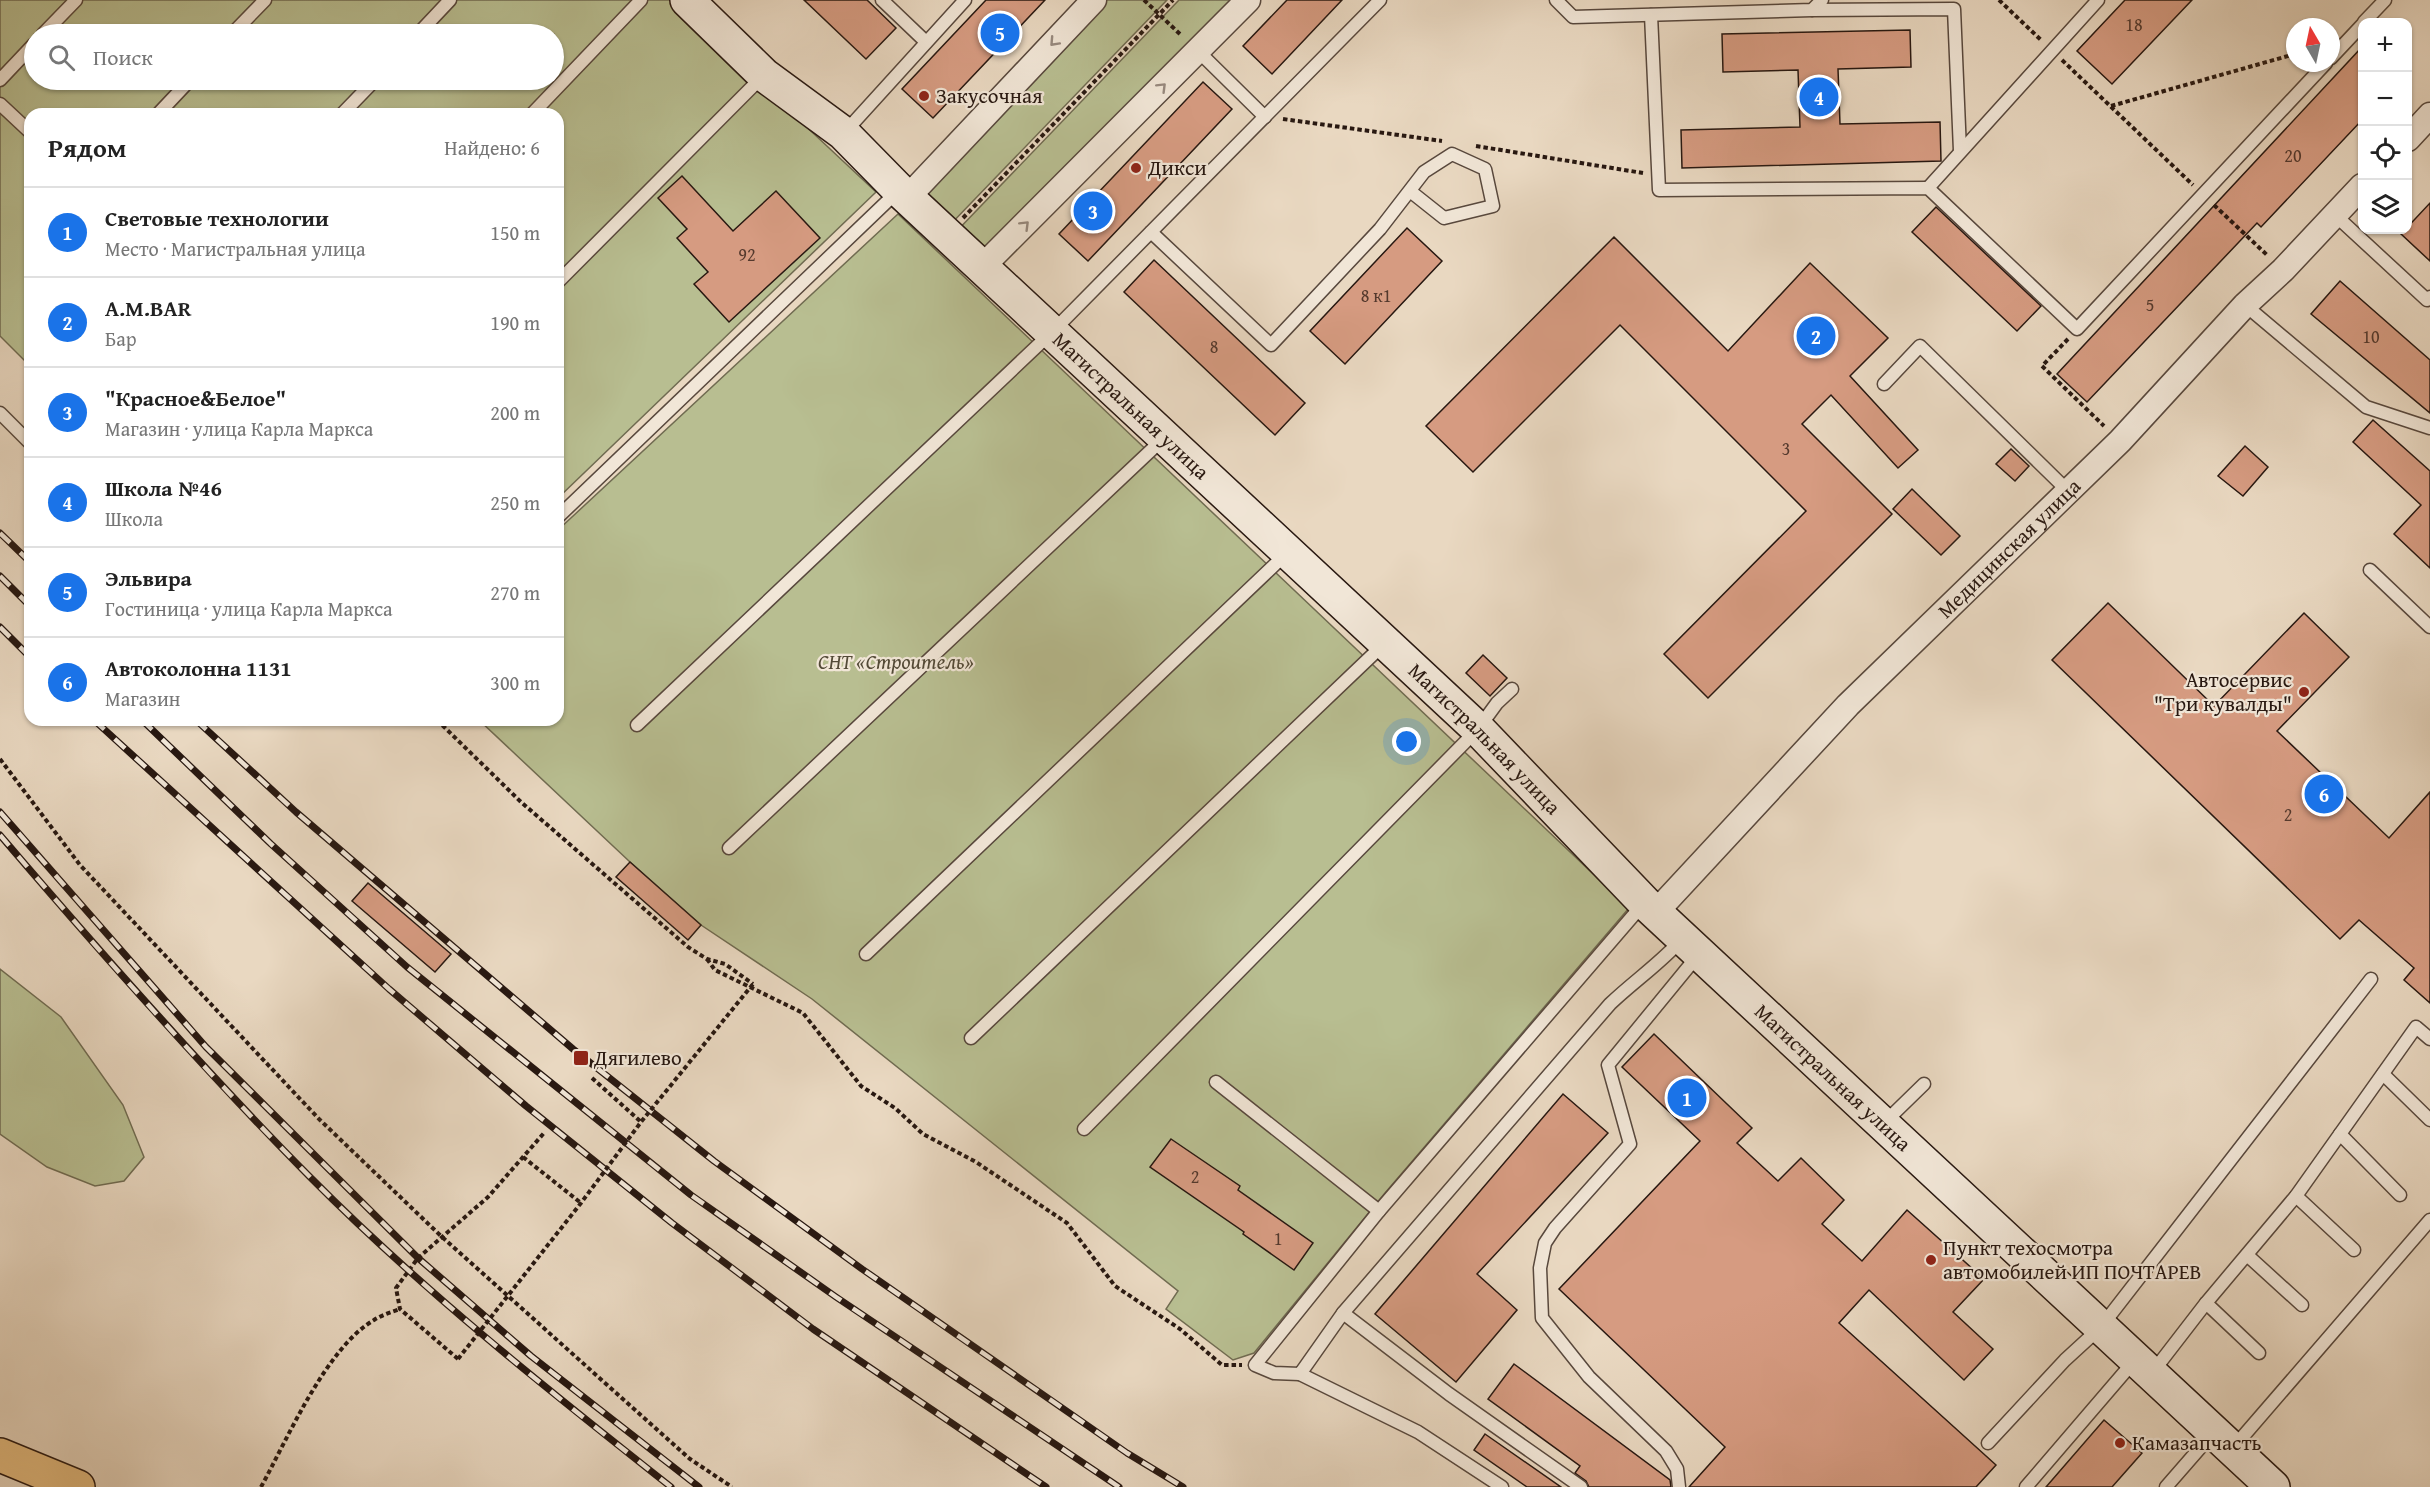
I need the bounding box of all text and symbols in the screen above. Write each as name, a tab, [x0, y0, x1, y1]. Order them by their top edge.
pin: 5	[980, 10, 1020, 56]
house number: 18	[2125, 11, 2143, 38]
north arrow	[2286, 18, 2340, 72]
map controls	[2358, 18, 2412, 234]
button: +	[2358, 18, 2412, 72]
search box	[24, 24, 564, 90]
one-way arrow	[1050, 36, 1061, 46]
icon: search	[45, 41, 78, 74]
text: Поиск	[93, 41, 153, 73]
button: −	[2358, 72, 2412, 126]
pin: 4	[1800, 74, 1838, 120]
place label: Закусочная	[936, 80, 1043, 111]
one-way arrow	[1155, 83, 1166, 94]
marker: Закусочная	[917, 89, 931, 103]
button: locate	[2358, 126, 2412, 180]
text: Рядом	[48, 128, 126, 167]
text: Найдено: 6	[444, 133, 540, 162]
house number: 20	[2284, 142, 2302, 169]
place label: Дикси	[1147, 152, 1207, 183]
marker: Дикси	[1129, 161, 1143, 175]
button: layers	[2358, 180, 2412, 234]
pin: 3	[1074, 188, 1112, 234]
text: Световые технологии	[105, 202, 329, 234]
text: 1	[62, 218, 73, 247]
text: 150 m	[490, 218, 540, 247]
one-way arrow	[1017, 221, 1028, 232]
text: Место · Магистральная улица	[105, 234, 365, 263]
house number: 92	[738, 241, 756, 268]
house number: 8 к1	[1361, 282, 1391, 309]
house number: 5	[2146, 291, 2154, 318]
text: А.М.BAR	[105, 292, 191, 324]
text: 2	[62, 308, 73, 337]
text: 190 m	[490, 308, 540, 337]
pin: 2	[1796, 314, 1836, 358]
house number: 10	[2362, 323, 2380, 350]
text: Бар	[105, 324, 137, 353]
street label: Магистральная улица	[1046, 324, 1216, 486]
house number: 8	[1210, 333, 1218, 360]
text: "Красное&Белое"	[105, 382, 286, 414]
text: 3	[62, 398, 73, 427]
text: 200 m	[490, 398, 540, 427]
text: Магазин · улица Карла Маркса	[105, 414, 373, 443]
house number: 3	[1782, 435, 1790, 462]
street label: Медицинская улица	[1930, 471, 2088, 625]
text: Школа №46	[105, 472, 222, 504]
text: 4	[62, 488, 73, 517]
text: 250 m	[490, 488, 540, 517]
text: Школа	[105, 504, 163, 533]
text: Эльвира	[105, 562, 192, 594]
text: 5	[62, 578, 73, 607]
text: 270 m	[490, 578, 540, 607]
text: Гостиница · улица Карла Маркса	[105, 594, 393, 623]
park label: СНТ «Строитель»	[818, 646, 974, 677]
text: Автоколонна 1131	[105, 652, 292, 684]
street label: Магистральная улица	[1401, 656, 1568, 821]
place label: Автосервис "Три кувалды"	[2154, 664, 2292, 719]
text: 6	[62, 668, 73, 697]
text: 300 m	[490, 668, 540, 697]
text: Магазин	[105, 684, 180, 713]
marker: Автосервис "Три кувалды"	[2297, 685, 2311, 699]
your location	[1392, 727, 1421, 756]
pin: 6	[2304, 772, 2344, 816]
house number: 2	[2284, 801, 2292, 828]
street label: Магистральная улица	[1748, 996, 1918, 1158]
place label: Дягилево	[593, 1042, 682, 1073]
marker: Дягилево	[572, 1049, 590, 1067]
pin: 1	[1668, 1076, 1706, 1120]
house number: 2	[1191, 1163, 1199, 1190]
house number: 1	[1274, 1225, 1282, 1252]
place label: Пункт техосмотра автомобилей ИП ПОЧТАРЕВ	[1943, 1232, 2201, 1287]
marker: Пункт техосмотра автомобилей ИП ПОЧТАРЕВ	[1924, 1253, 1938, 1267]
place label: Камазапчасть	[2132, 1427, 2262, 1458]
marker: Камазапчасть	[2113, 1436, 2127, 1450]

